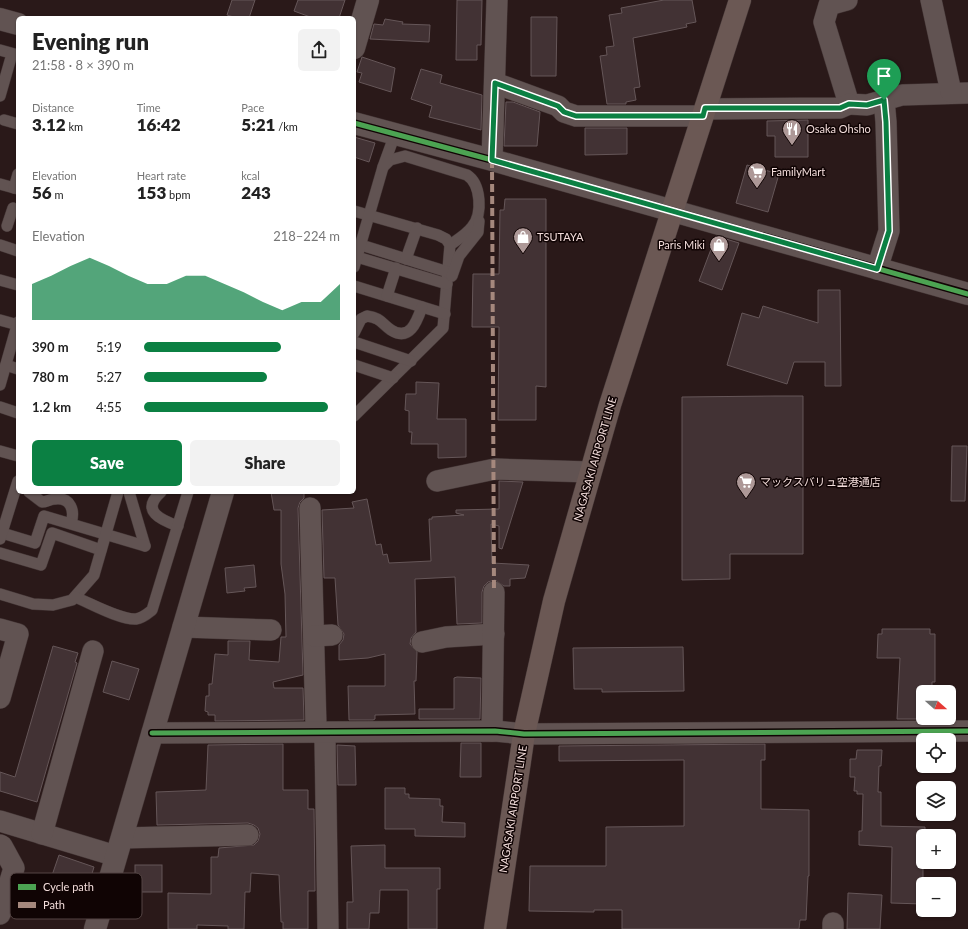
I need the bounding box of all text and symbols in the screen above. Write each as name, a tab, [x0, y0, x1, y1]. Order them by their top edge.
text: Evening run	[32, 28, 149, 55]
button: share	[298, 29, 340, 71]
text: 21:58 · 8 × 390 m	[32, 57, 134, 73]
pin	[867, 59, 901, 100]
icon: arrive	[873, 65, 895, 87]
text: Distance	[32, 101, 74, 114]
text: Time	[137, 101, 161, 114]
text: Pace	[241, 101, 264, 114]
text: 3.12	[32, 114, 66, 135]
text: 16:42	[137, 114, 181, 135]
text: 5:21	[241, 114, 275, 135]
restaurant icon: Osaka Ohsho	[781, 118, 803, 146]
text: km	[66, 120, 83, 133]
text: /km	[275, 120, 298, 133]
place label: Osaka Ohsho	[806, 122, 871, 135]
supermarket icon: FamilyMart	[746, 161, 768, 189]
place label: FamilyMart	[771, 165, 825, 178]
text: Elevation	[32, 169, 77, 182]
text: Heart rate	[137, 169, 186, 182]
text: kcal	[241, 169, 260, 182]
text: 56	[32, 182, 52, 203]
text: 153	[137, 182, 166, 203]
text: 243	[241, 182, 271, 203]
text: m	[52, 188, 64, 201]
text: bpm	[166, 188, 190, 201]
shop icon: TSUTAYA	[512, 226, 534, 254]
text: Elevation	[32, 228, 85, 244]
text: 218–224 m	[273, 228, 340, 244]
place label: TSUTAYA	[537, 230, 584, 243]
shop icon: Paris Miki	[708, 234, 730, 262]
place label: Paris Miki	[658, 238, 705, 251]
text: 390 m	[32, 339, 69, 355]
text: 5:19	[96, 339, 122, 355]
text: 780 m	[32, 369, 69, 385]
text: 5:27	[96, 369, 122, 385]
street label: NAGASAKI AIRPORT LINE	[570, 395, 619, 523]
text: 1.2 km	[32, 399, 71, 415]
text: 4:55	[96, 399, 122, 415]
button: Save	[32, 440, 182, 486]
button: Share	[190, 440, 340, 486]
supermarket icon: マックスバリュ空港通店	[735, 471, 757, 499]
place label: マックスバリュ空港通店	[760, 475, 881, 488]
north arrow	[916, 685, 956, 725]
map controls	[916, 685, 956, 917]
button: locate	[916, 733, 956, 773]
street label: NAGASAKI AIRPORT LINE	[496, 744, 529, 874]
button: layers	[916, 781, 956, 821]
button: +	[916, 829, 956, 869]
legend	[10, 873, 142, 919]
button: −	[916, 877, 956, 917]
text: Cycle path	[43, 880, 94, 893]
text: Path	[43, 898, 65, 911]

